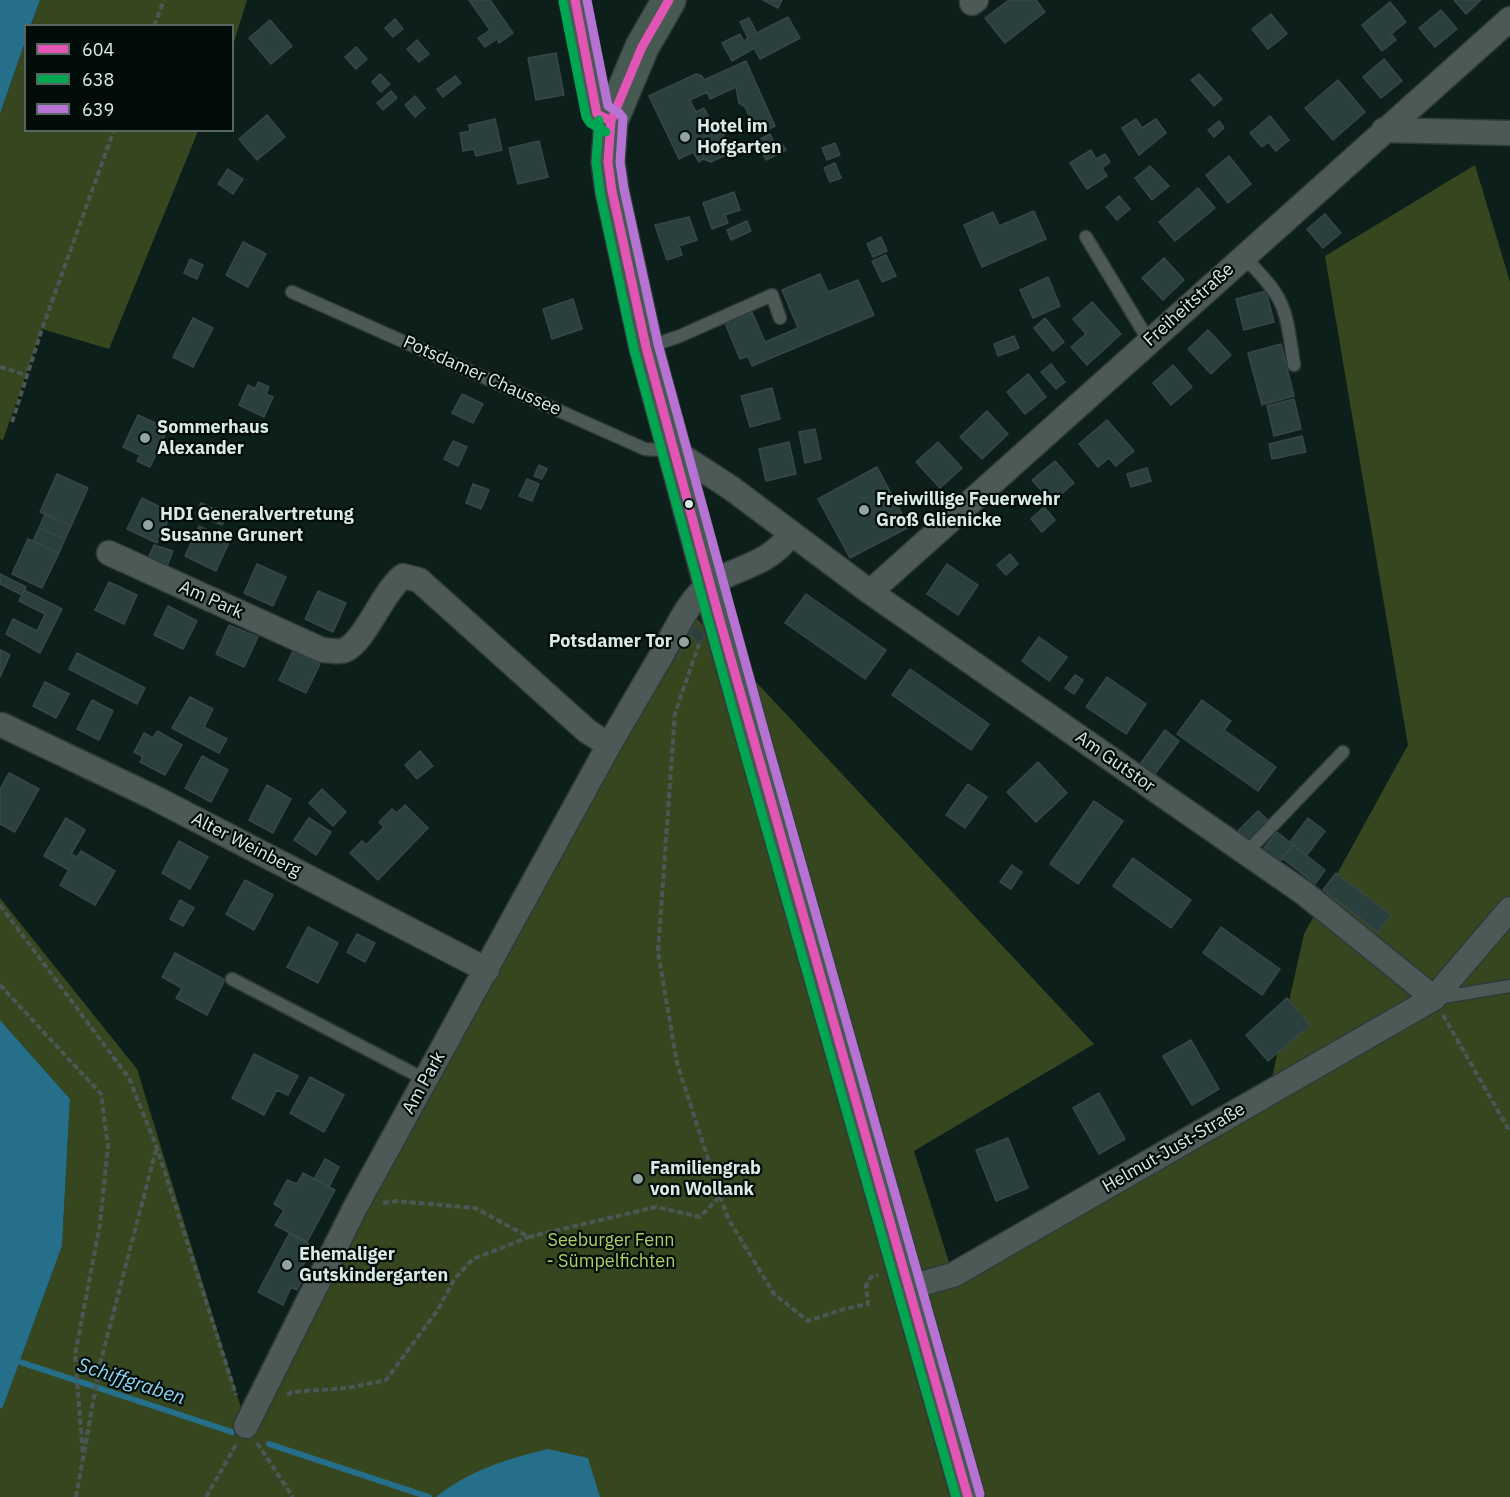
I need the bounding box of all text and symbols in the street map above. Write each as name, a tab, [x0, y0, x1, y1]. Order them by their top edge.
legend	[24, 24, 234, 132]
text: 604	[82, 38, 114, 61]
text: 638	[82, 68, 114, 91]
text: 639	[82, 98, 114, 121]
place label: Hotel im Hofgarten	[697, 116, 782, 158]
marker: Hotel im Hofgarten	[678, 130, 692, 144]
street label: Freiheitstraße	[1139, 259, 1239, 351]
street label: Potsdamer Chaussee	[400, 331, 564, 421]
place label: Sommerhaus Alexander	[157, 417, 269, 460]
marker: Sommerhaus Alexander	[138, 431, 152, 445]
place label: Freiwillige Feuerwehr Groß Glienicke	[876, 489, 1060, 532]
unlabelled marker	[683, 498, 695, 510]
marker: Freiwillige Feuerwehr Groß Glienicke	[857, 503, 871, 517]
place label: HDI Generalvertretung Susanne Grunert	[160, 504, 354, 546]
marker: HDI Generalvertretung Susanne Grunert	[141, 518, 155, 532]
street label: Am Park	[176, 576, 246, 624]
place label: Potsdamer Tor	[549, 631, 672, 653]
marker: Potsdamer Tor	[677, 635, 691, 649]
street label: Am Gutstor	[1071, 727, 1159, 797]
street label: Alter Weinberg	[188, 808, 304, 882]
street label: Am Park	[398, 1048, 450, 1118]
street label: Helmut-Just-Straße	[1099, 1098, 1249, 1198]
place label: Familiengrab von Wollank	[650, 1158, 761, 1200]
marker: Familiengrab von Wollank	[631, 1172, 645, 1186]
park label: Seeburger Fenn - Sümpelfichten	[547, 1230, 675, 1272]
place label: Ehemaliger Gutskindergarten	[299, 1244, 448, 1286]
marker: Ehemaliger Gutskindergarten	[280, 1258, 294, 1272]
water label: Schiffgraben	[74, 1353, 188, 1411]

